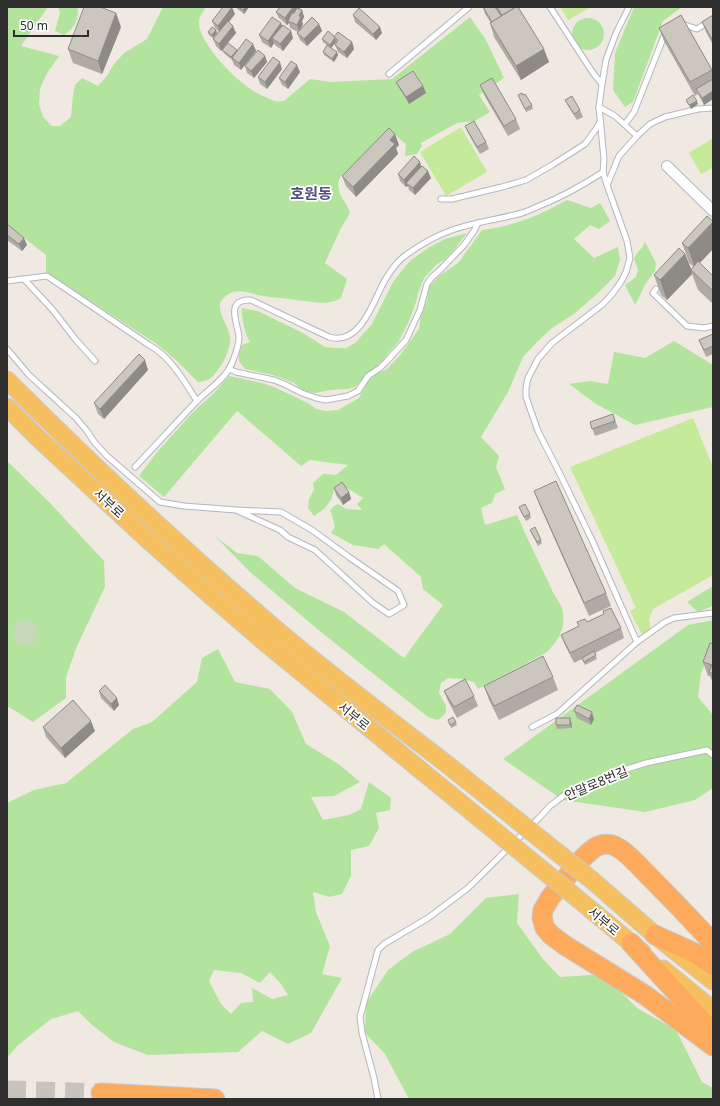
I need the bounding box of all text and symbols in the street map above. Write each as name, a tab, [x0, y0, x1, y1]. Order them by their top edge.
scale bar	[14, 12, 88, 38]
text: 50 m	[20, 17, 48, 34]
district label: 호원동	[290, 183, 332, 203]
street label: 서부로	[90, 484, 128, 522]
street label: 서부로	[334, 698, 374, 734]
street label: 안말로8번길	[562, 762, 630, 804]
street label: 서부로	[584, 903, 624, 939]

